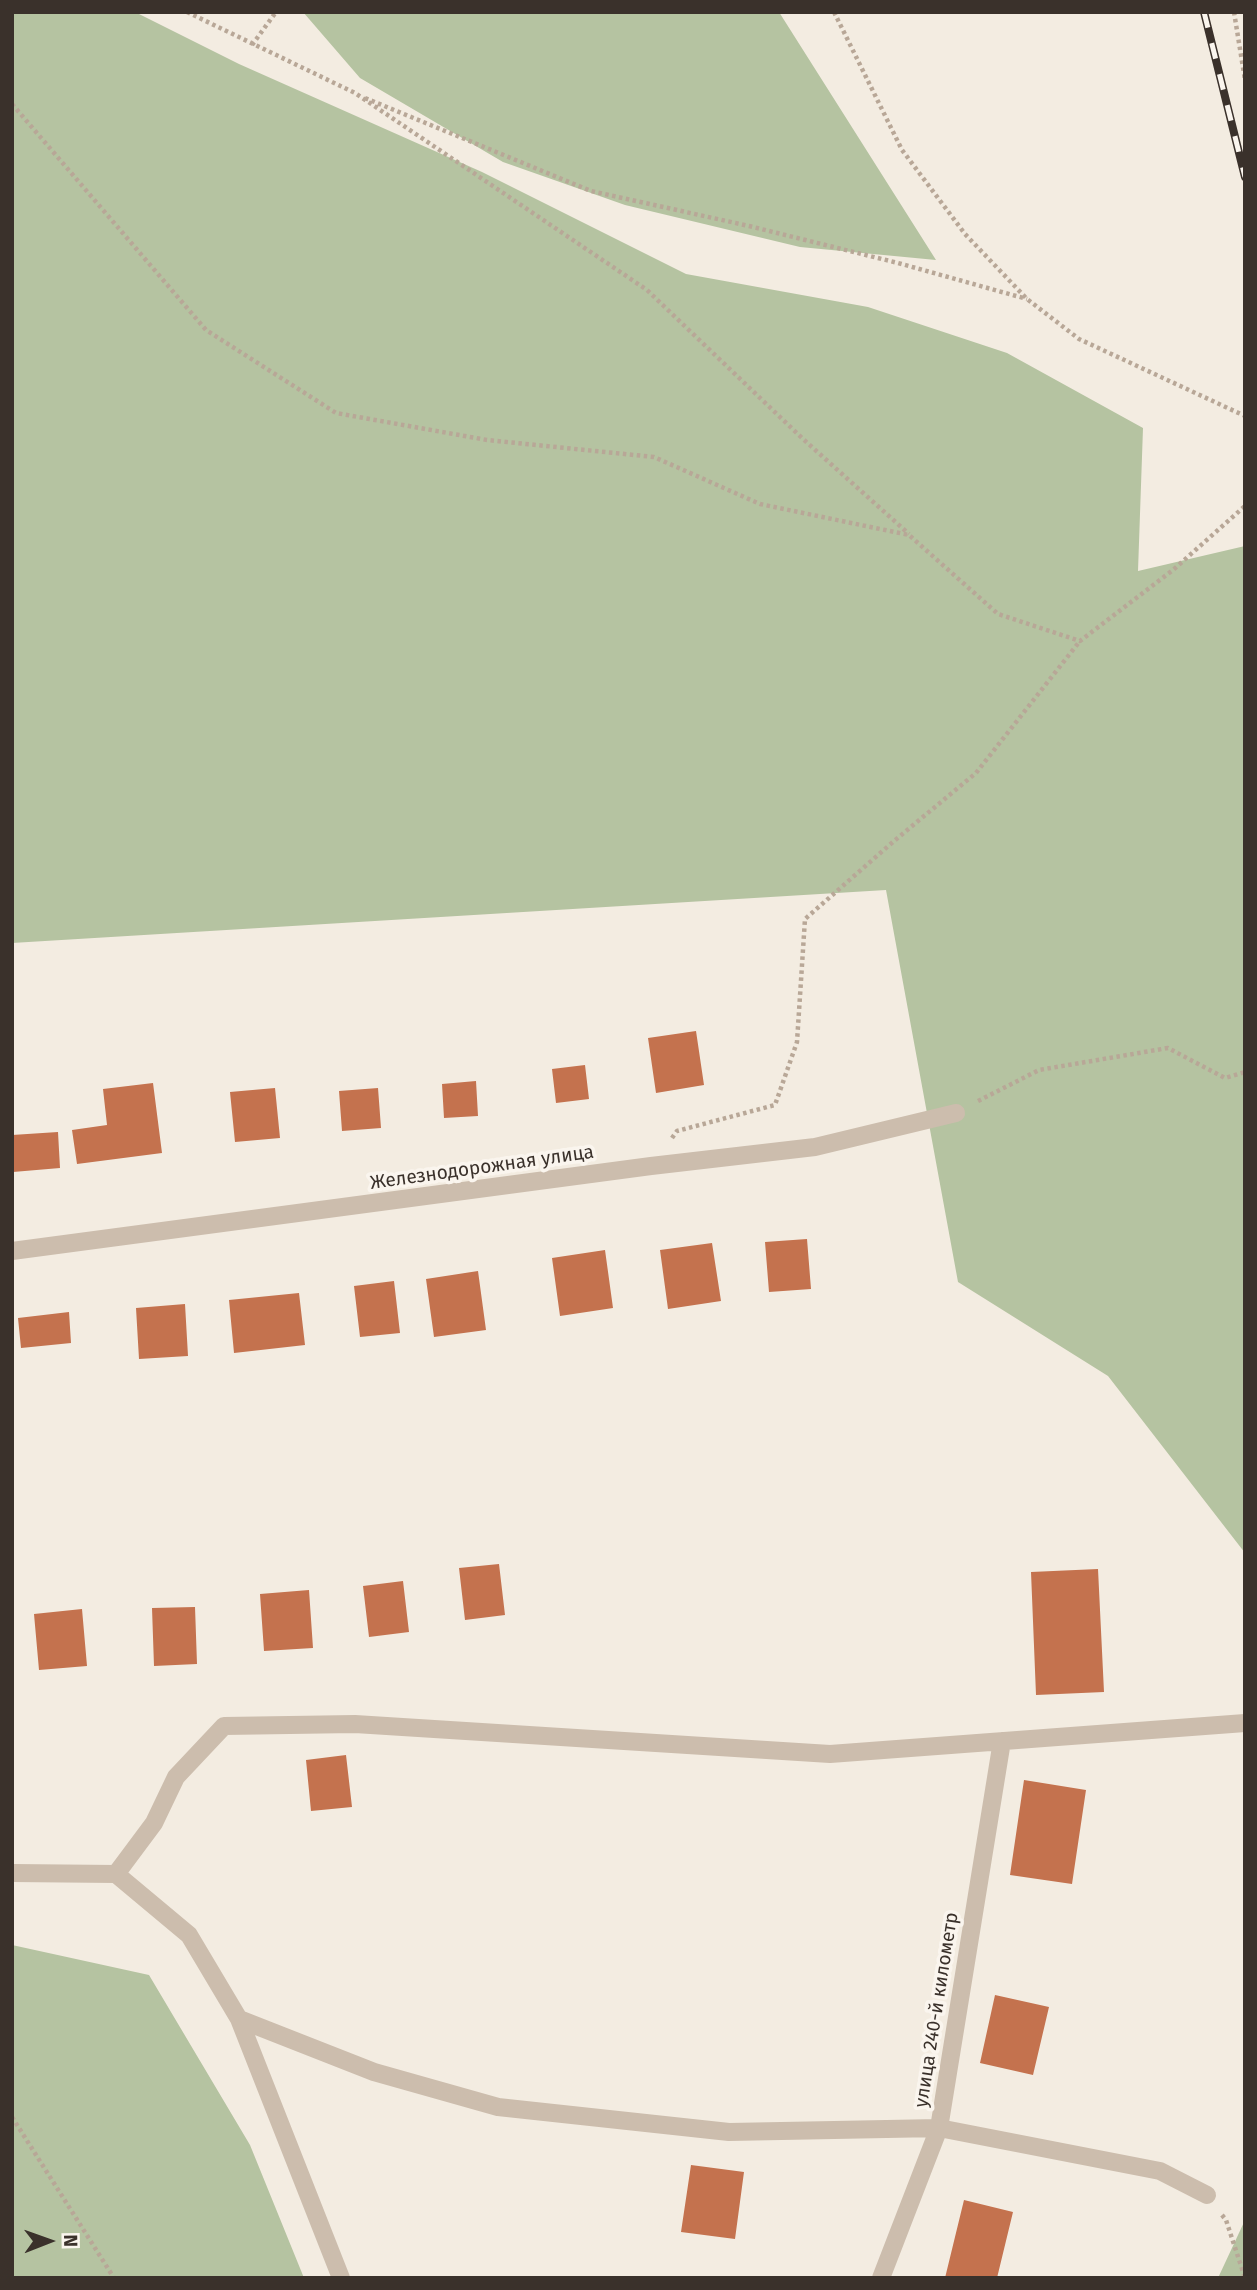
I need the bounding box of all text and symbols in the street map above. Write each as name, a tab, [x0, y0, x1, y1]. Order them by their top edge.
street label: Железнодорожная улица	[369, 1141, 595, 1195]
street label: улица 240-й километр	[910, 1911, 964, 2109]
north arrow	[14, 2206, 84, 2276]
text: N	[59, 2234, 82, 2247]

